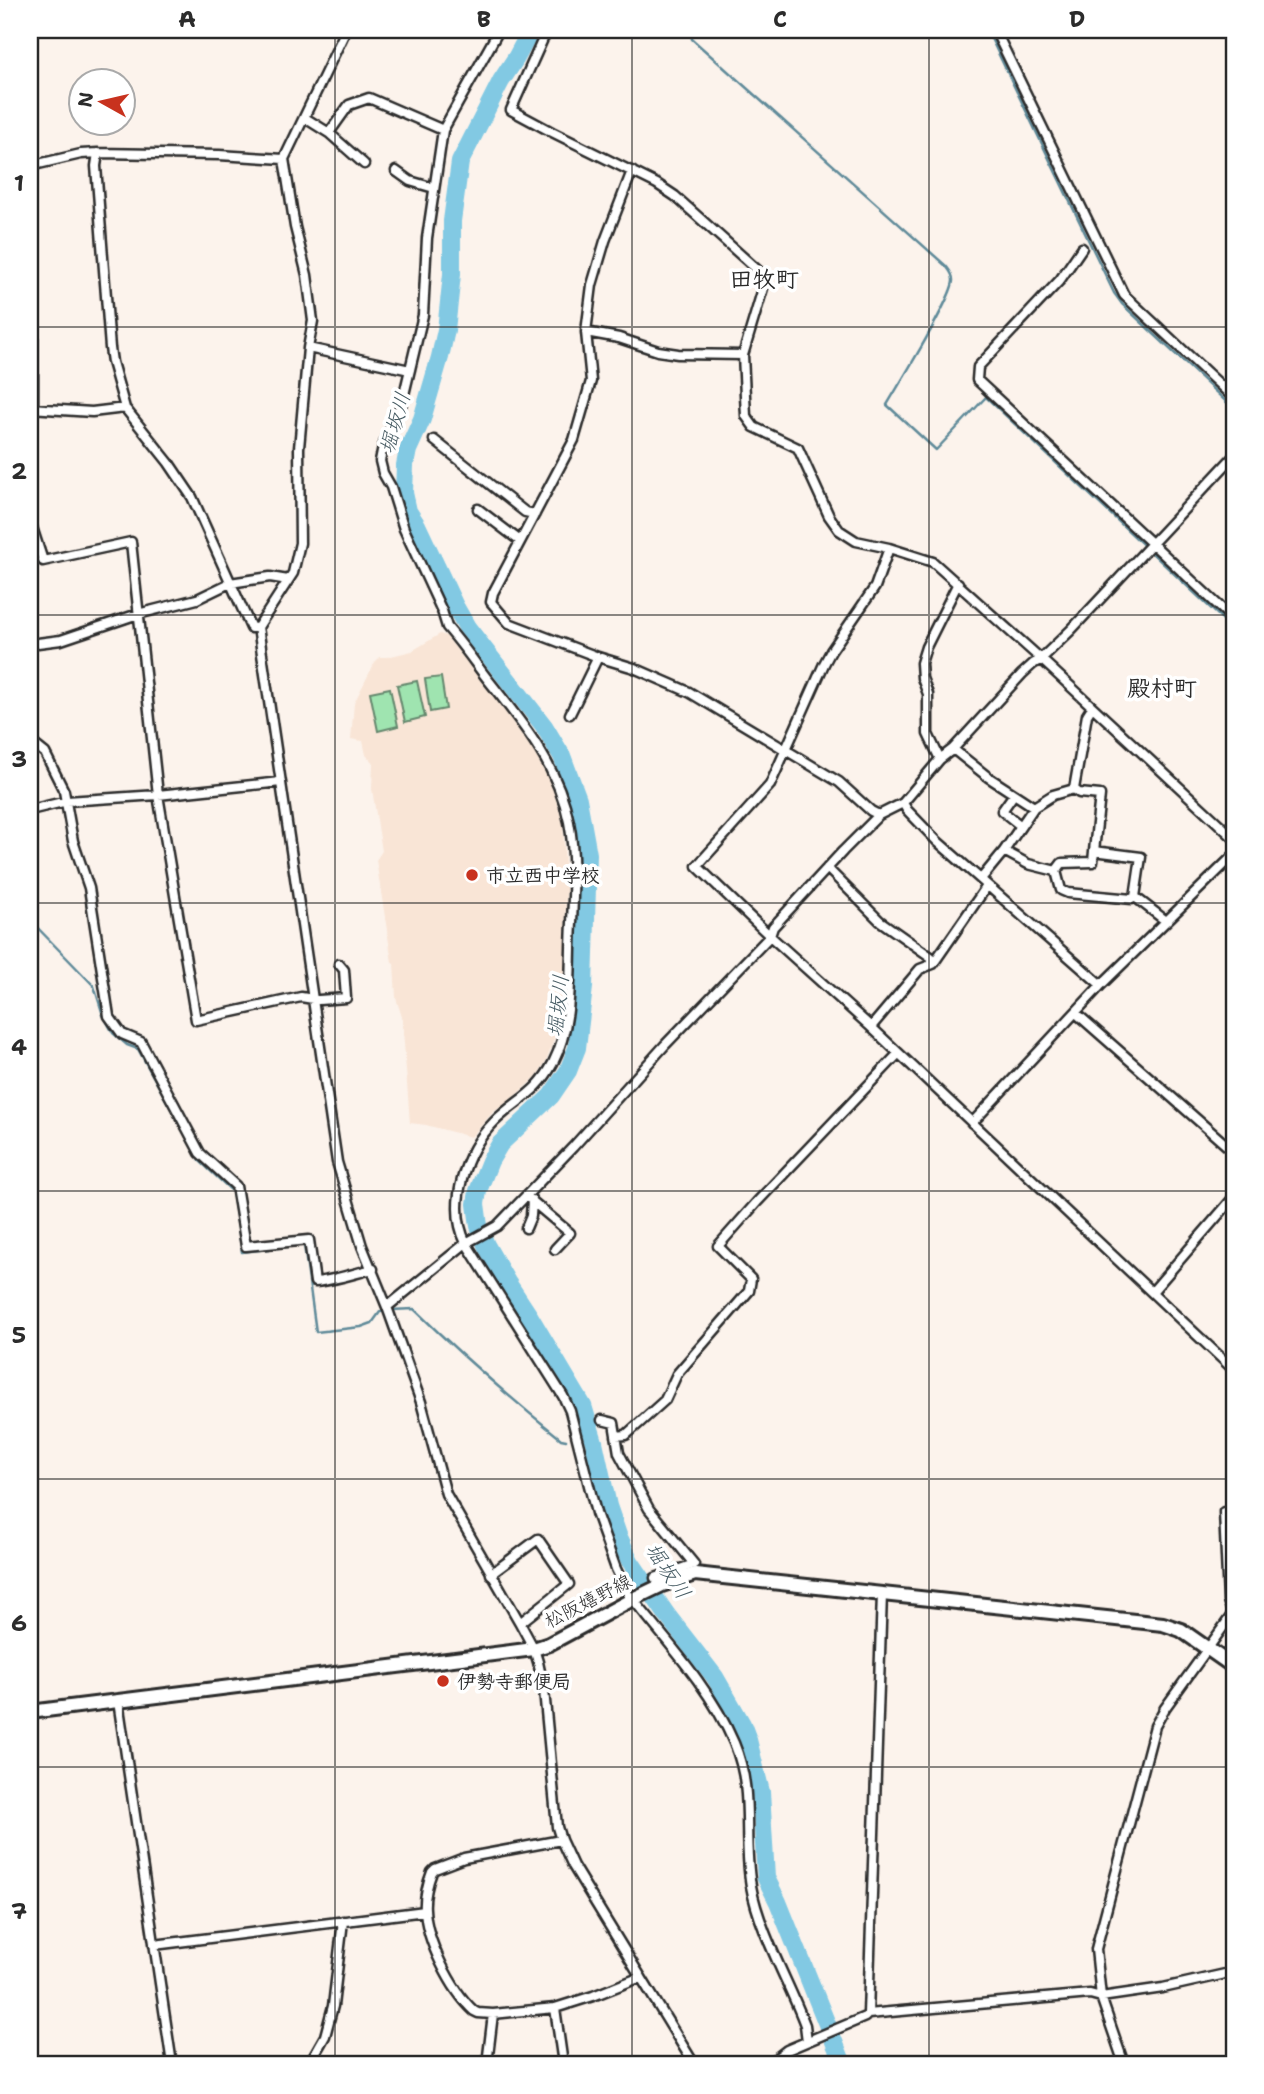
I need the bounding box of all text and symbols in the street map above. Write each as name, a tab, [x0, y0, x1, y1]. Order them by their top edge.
text: A	[178, 4, 196, 34]
text: B	[477, 4, 491, 34]
text: C	[773, 4, 787, 34]
text: D	[1069, 4, 1085, 34]
north arrow	[66, 66, 136, 136]
text: N	[72, 91, 99, 109]
text: 1	[14, 168, 24, 198]
district label: 田牧町	[730, 264, 799, 294]
water label: 堀坂川	[373, 389, 417, 457]
text: 2	[11, 456, 27, 486]
district label: 殿村町	[1128, 673, 1197, 703]
text: 3	[11, 744, 27, 774]
place label: 市立西中学校	[486, 863, 600, 888]
marker: 市立西中学校	[464, 867, 480, 883]
water label: 堀坂川	[541, 973, 575, 1039]
text: 4	[11, 1032, 27, 1062]
text: 5	[12, 1320, 26, 1350]
water label: 堀坂川	[639, 1537, 697, 1605]
street label: 松阪嬉野線	[540, 1568, 636, 1634]
text: 6	[11, 1608, 27, 1638]
place label: 伊勢寺郵便局	[457, 1669, 571, 1694]
marker: 伊勢寺郵便局	[435, 1673, 451, 1689]
text: 7	[11, 1896, 27, 1926]

